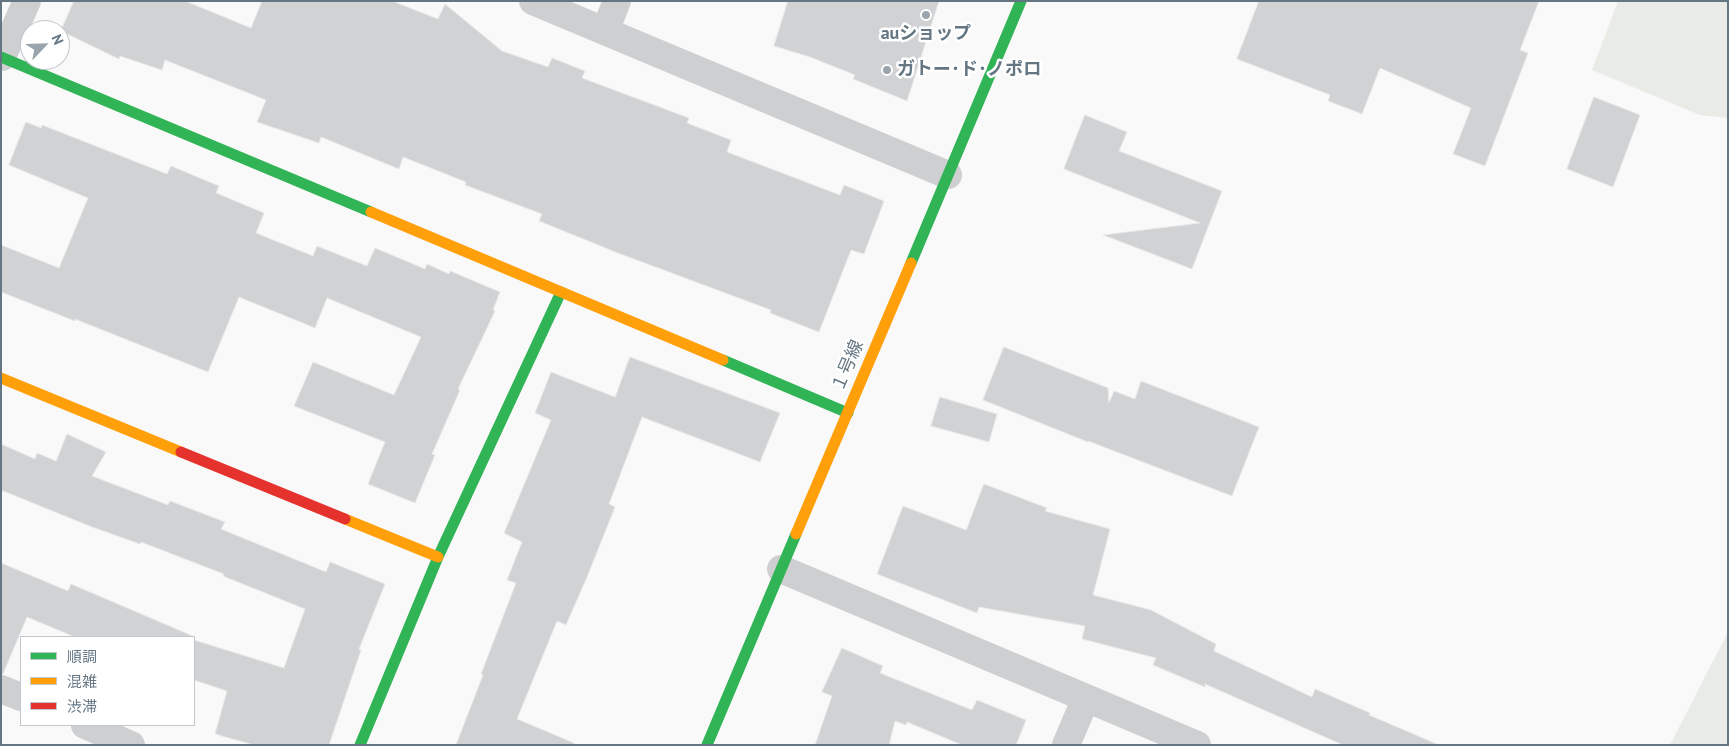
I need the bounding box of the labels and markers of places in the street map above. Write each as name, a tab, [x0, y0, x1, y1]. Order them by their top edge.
marker: auショップ	[920, 9, 932, 21]
place label: auショップ	[881, 23, 971, 45]
place label: ガトー･ド･ノポロ	[897, 59, 1041, 81]
marker: ガトー･ド･ノポロ	[881, 64, 893, 76]

